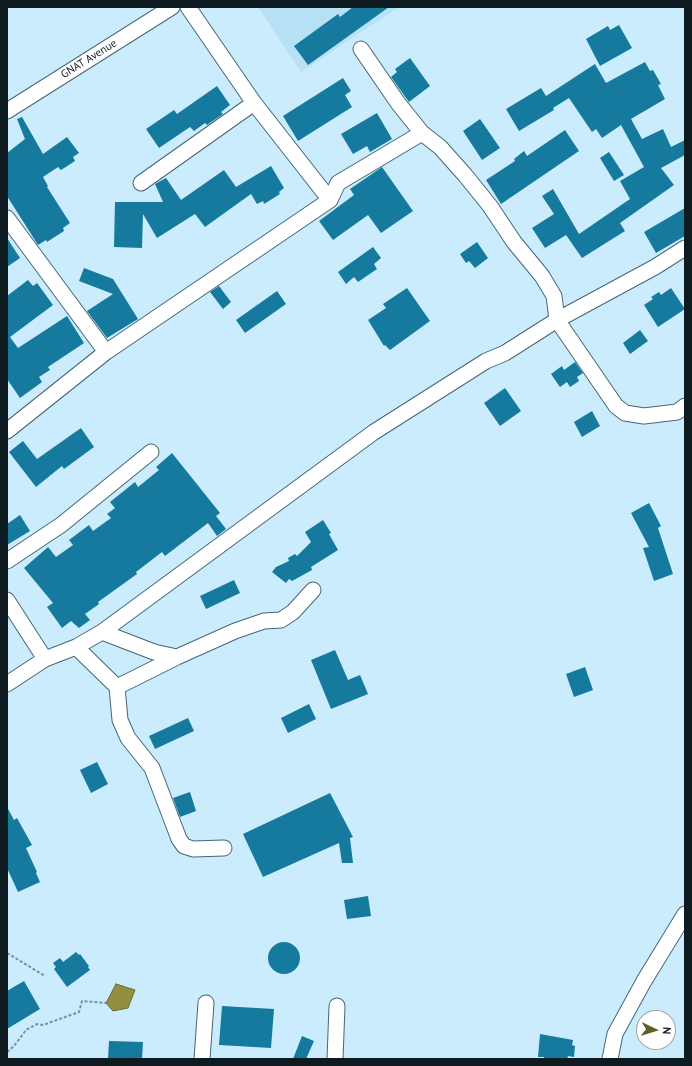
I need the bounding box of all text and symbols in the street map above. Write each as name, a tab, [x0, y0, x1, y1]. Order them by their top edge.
street label: GNAT Avenue	[59, 37, 119, 81]
north arrow	[636, 1010, 676, 1050]
text: N	[660, 1027, 674, 1035]

